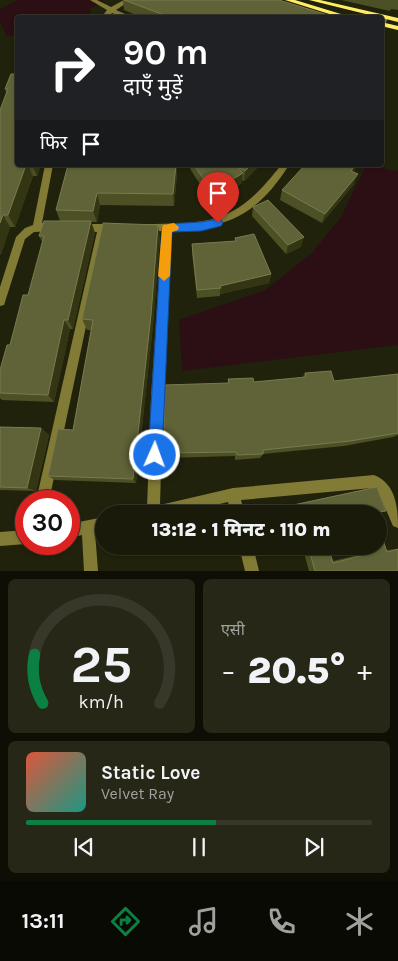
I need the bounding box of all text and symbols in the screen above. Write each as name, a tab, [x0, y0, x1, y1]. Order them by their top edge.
text: 90 m	[123, 32, 209, 73]
icon: right	[40, 35, 105, 100]
text: दाएँ मुड़ें	[123, 74, 183, 100]
icon: arrive	[77, 130, 105, 158]
text: फिर	[40, 132, 67, 154]
pin	[197, 172, 239, 223]
icon: arrive	[204, 179, 232, 207]
position arrow	[128, 428, 180, 480]
speed limit sign: 30	[15, 490, 80, 555]
text: 13:12 · 1 मिनट · 110 m	[151, 519, 331, 541]
text: एसी	[221, 620, 245, 639]
text: 25	[71, 634, 132, 695]
text: 20.5°	[247, 648, 346, 693]
text: −	[221, 654, 236, 687]
text: +	[357, 654, 372, 687]
text: km/h	[79, 692, 124, 713]
text: Static Love	[101, 762, 200, 784]
text: Velvet Ray	[101, 784, 174, 803]
icon: previous	[70, 833, 98, 861]
icon: pause	[185, 833, 213, 861]
icon: next	[300, 833, 328, 861]
icon: directions	[108, 904, 143, 939]
icon: music	[186, 904, 221, 939]
icon: phone	[264, 904, 299, 939]
icon: climate	[342, 904, 377, 939]
text: 13:11	[21, 908, 65, 934]

